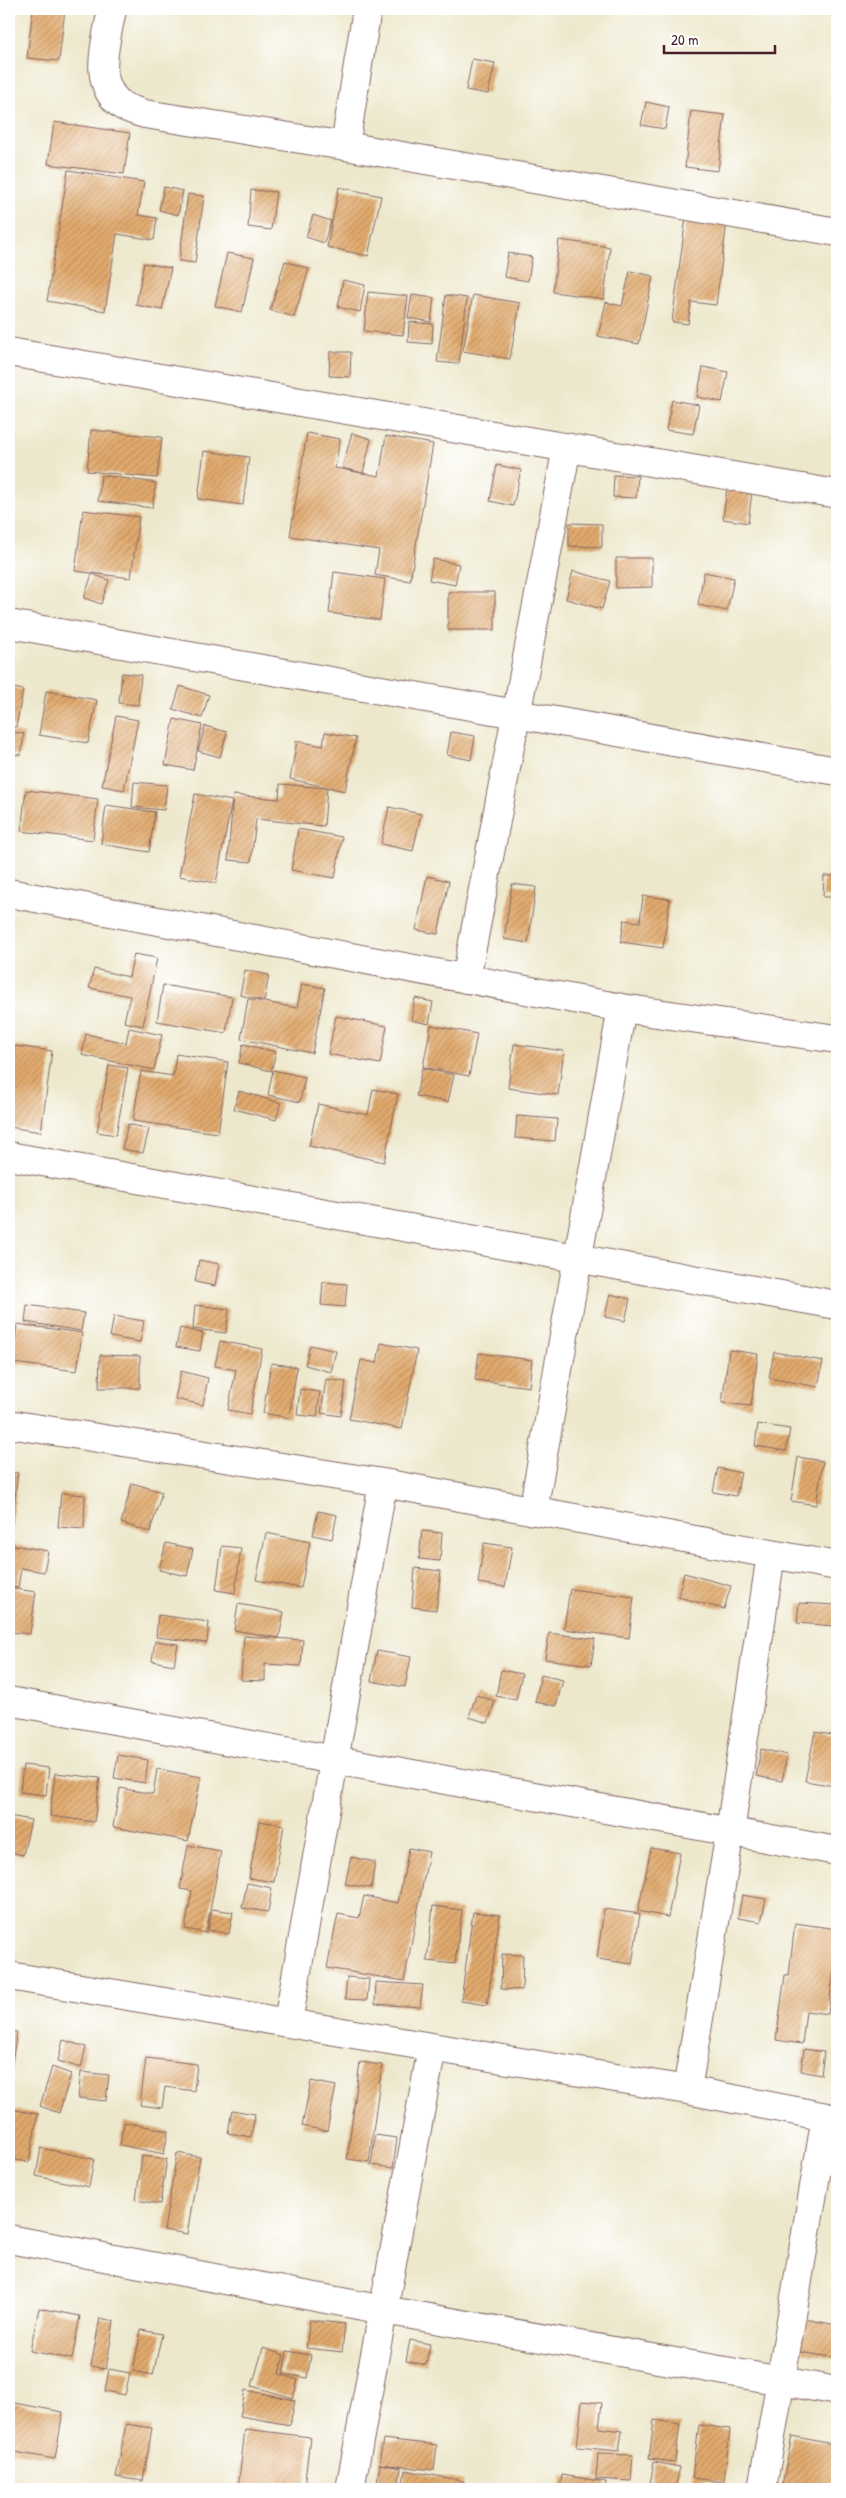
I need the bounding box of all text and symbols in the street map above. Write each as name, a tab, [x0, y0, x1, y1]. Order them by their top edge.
scale bar	[664, 22, 775, 54]
text: 20 m	[671, 29, 698, 50]

